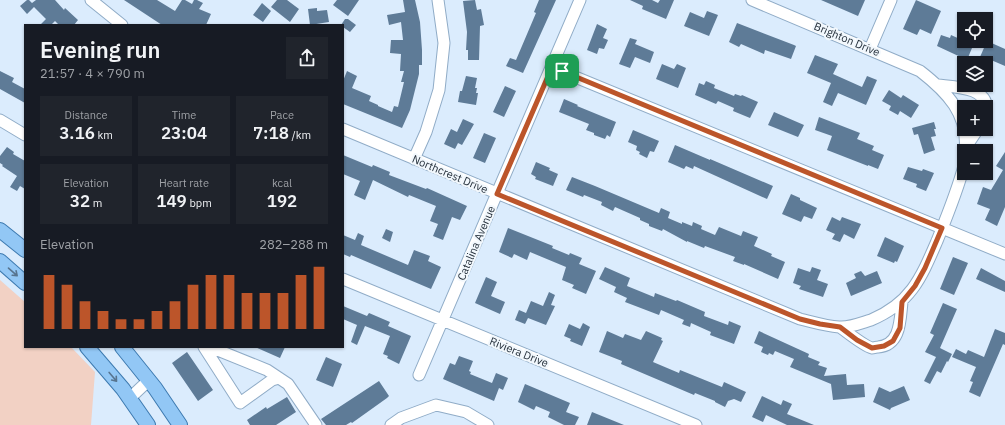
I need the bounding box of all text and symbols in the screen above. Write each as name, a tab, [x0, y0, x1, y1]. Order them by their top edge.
map controls	[957, 12, 993, 180]
button: locate	[957, 12, 993, 48]
street label: Brighton Drive	[812, 19, 882, 59]
text: Evening run	[40, 35, 160, 64]
button: share	[286, 37, 328, 79]
pin	[545, 54, 579, 88]
button: layers	[957, 56, 993, 92]
icon: arrive	[551, 60, 573, 82]
text: 21:57 · 4 × 790 m	[40, 65, 145, 82]
button: +	[957, 100, 993, 136]
text: Distance	[65, 108, 107, 122]
text: Time	[172, 108, 196, 122]
text: Pace	[270, 108, 294, 122]
text: 3.16	[59, 122, 95, 144]
text: 23:04	[161, 122, 207, 144]
text: 7:18	[253, 122, 289, 144]
text: km	[95, 128, 113, 142]
text: /km	[289, 128, 311, 142]
button: −	[957, 144, 993, 180]
street label: Northcrest Drive	[410, 152, 490, 196]
text: Elevation	[63, 176, 109, 190]
text: Heart rate	[159, 176, 209, 190]
text: kcal	[272, 176, 292, 190]
text: 32	[70, 190, 90, 212]
text: 149	[156, 190, 187, 212]
text: 192	[267, 190, 297, 212]
text: m	[90, 196, 102, 210]
text: bpm	[187, 196, 212, 210]
street label: Catalina Avenue	[454, 204, 498, 282]
text: Elevation	[40, 236, 94, 253]
text: 282–288 m	[259, 236, 328, 253]
one-way arrow	[8, 267, 18, 276]
street label: Riviera Drive	[488, 334, 550, 370]
one-way arrow	[108, 371, 117, 382]

